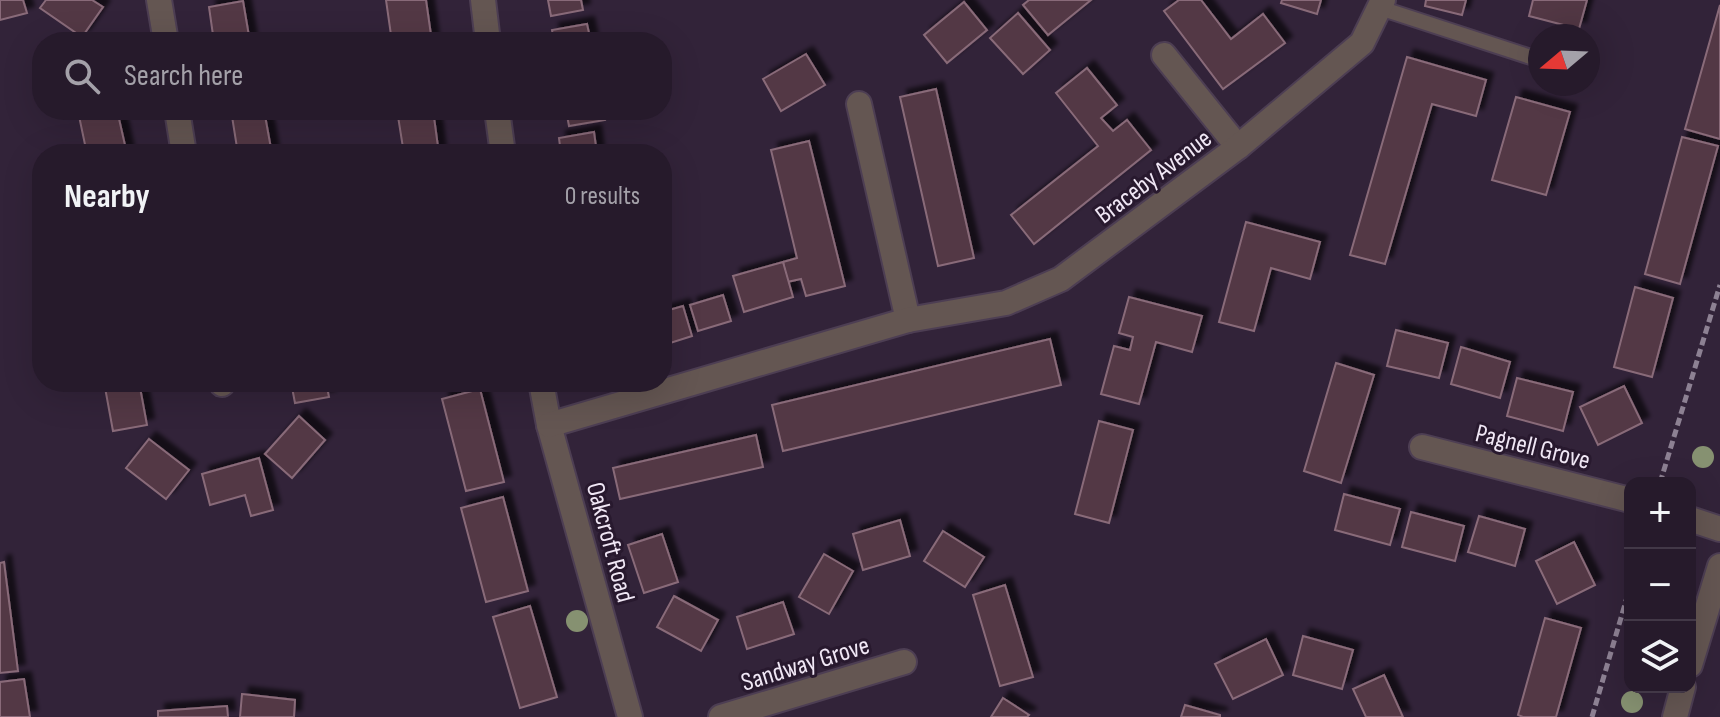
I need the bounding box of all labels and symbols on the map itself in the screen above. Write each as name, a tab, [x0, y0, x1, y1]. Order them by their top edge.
north arrow	[1528, 24, 1600, 96]
street label: Braceby Avenue	[1090, 123, 1218, 231]
street label: Pagnell Grove	[1472, 418, 1593, 477]
street label: Oakcroft Road	[579, 479, 640, 606]
street label: Sandway Grove	[738, 630, 873, 699]

